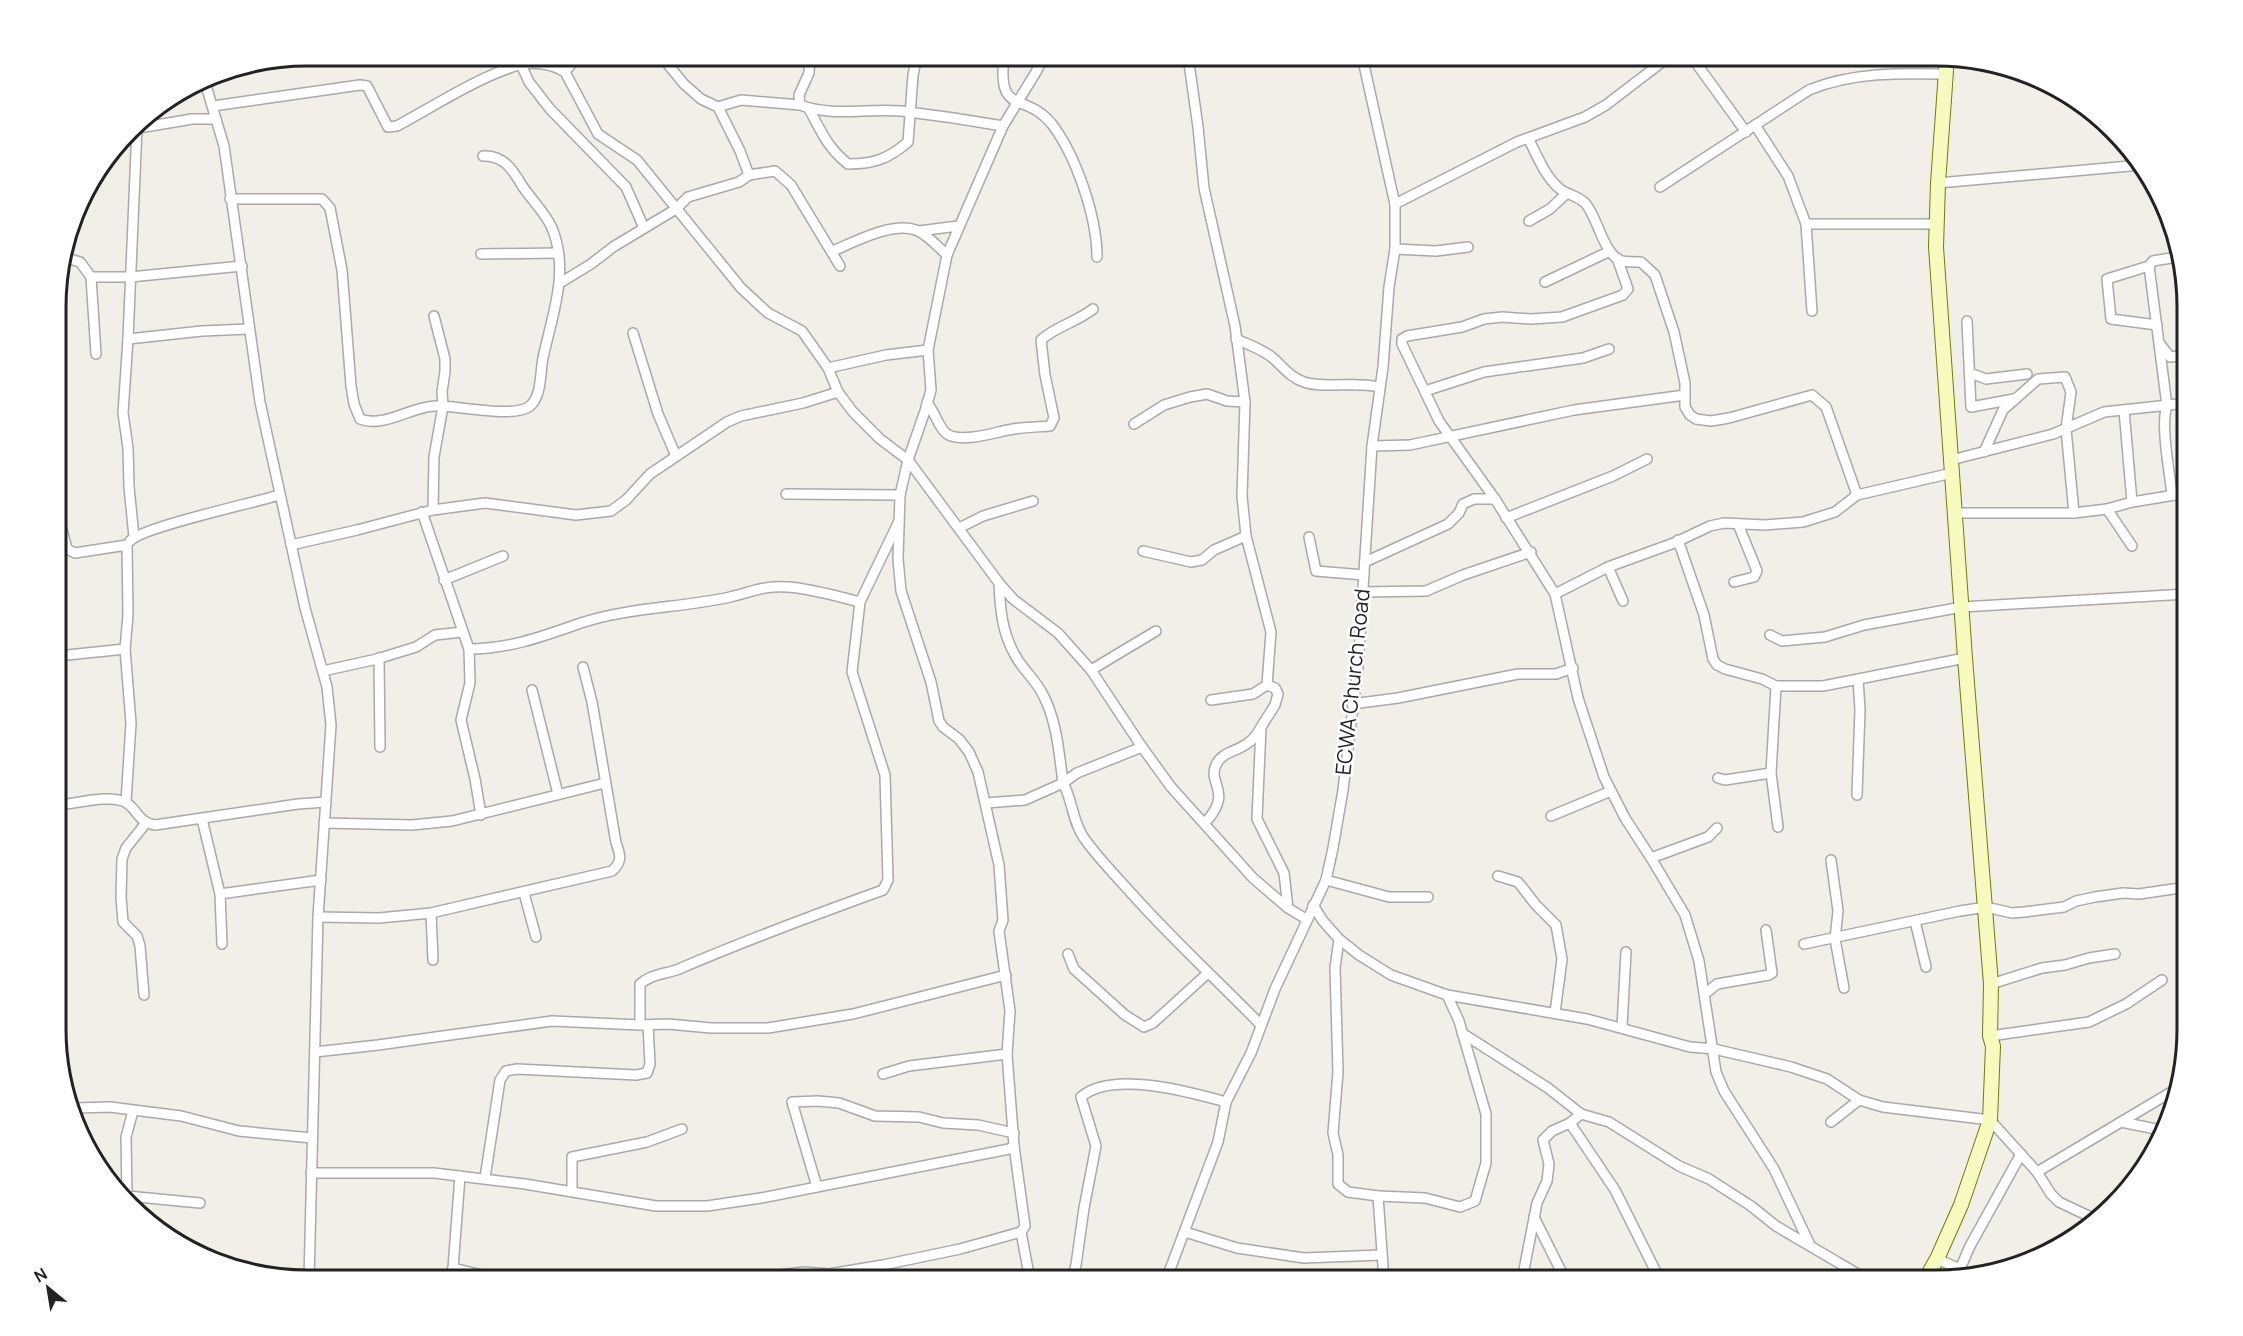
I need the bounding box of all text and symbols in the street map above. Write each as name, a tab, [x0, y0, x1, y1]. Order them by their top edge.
street label: ECWA Church Road	[1328, 587, 1376, 776]
north arrow	[18, 1258, 78, 1318]
text: N	[30, 1263, 51, 1287]

